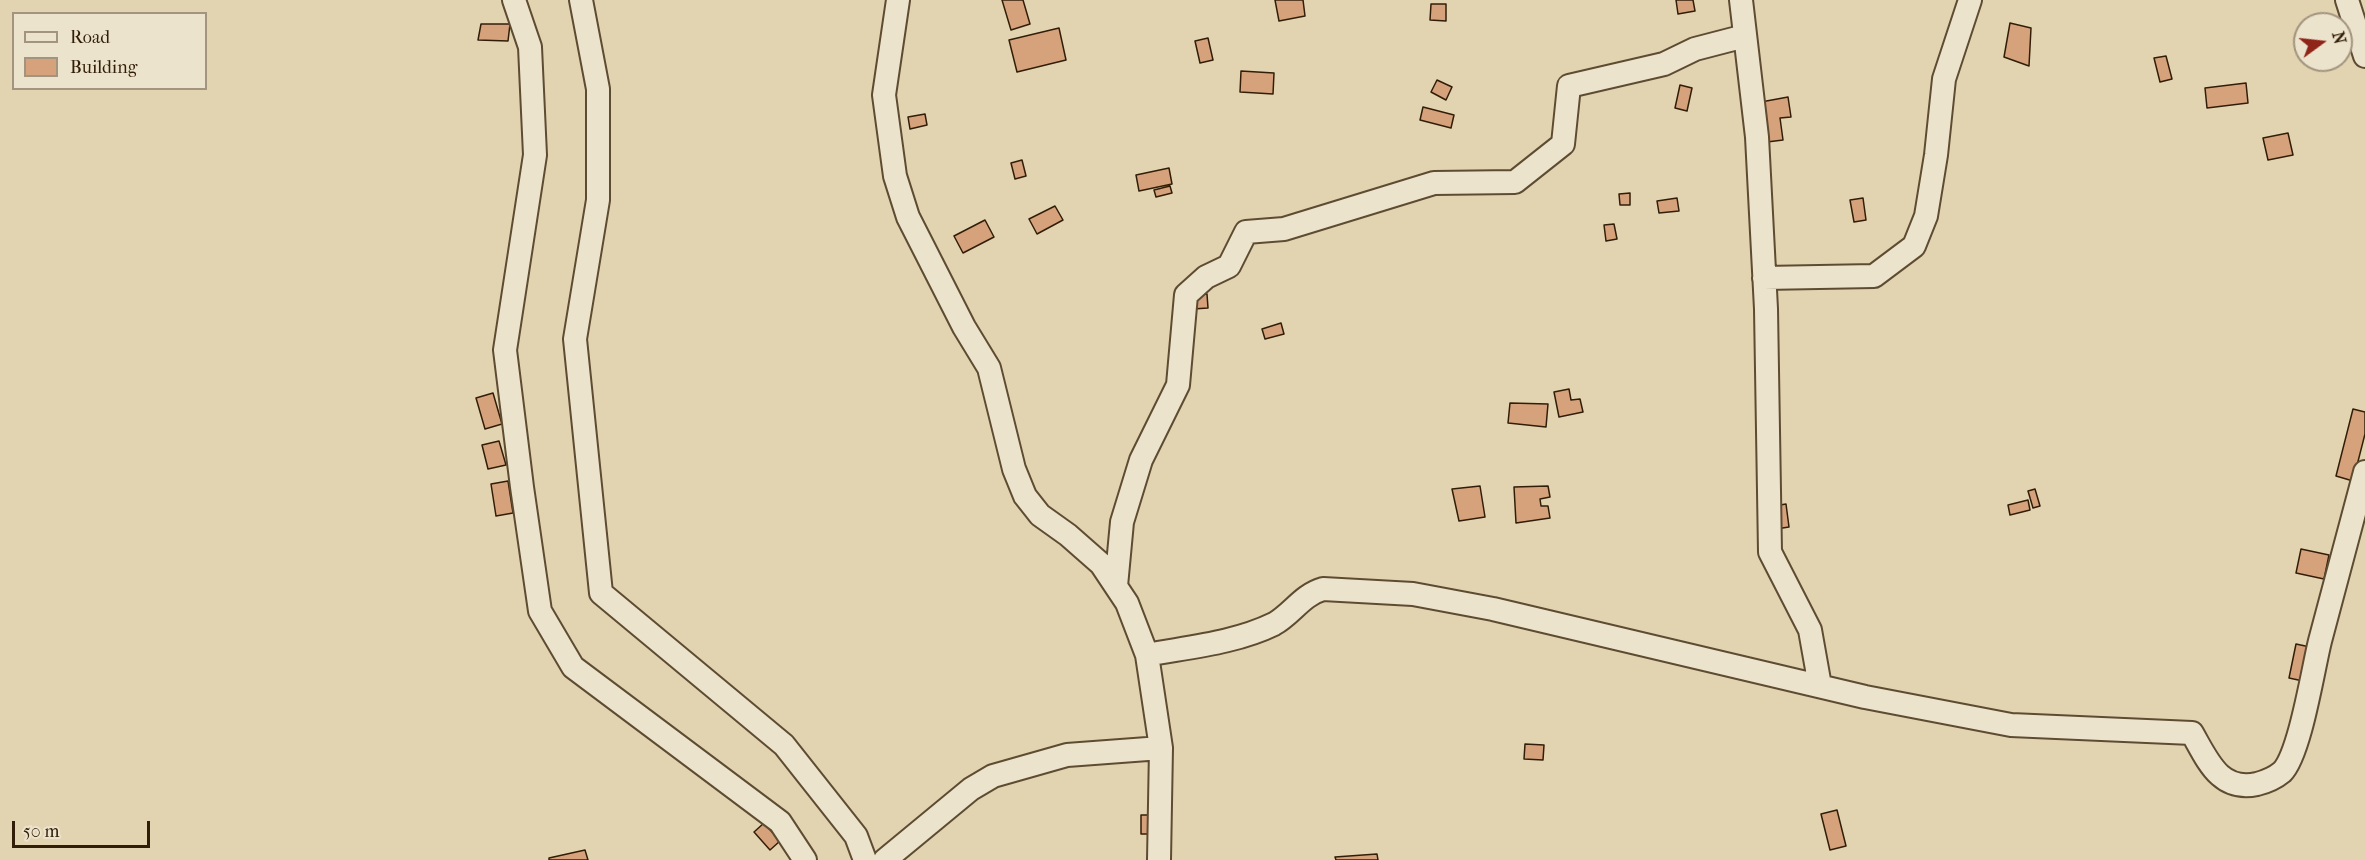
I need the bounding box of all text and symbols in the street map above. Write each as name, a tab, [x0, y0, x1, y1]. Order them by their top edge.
legend	[12, 12, 207, 90]
north arrow	[2293, 12, 2353, 72]
text: Road	[70, 27, 110, 48]
text: N	[2328, 29, 2350, 46]
text: Building	[70, 57, 137, 78]
scale bar	[15, 809, 153, 847]
text: 50 m	[23, 821, 59, 842]

